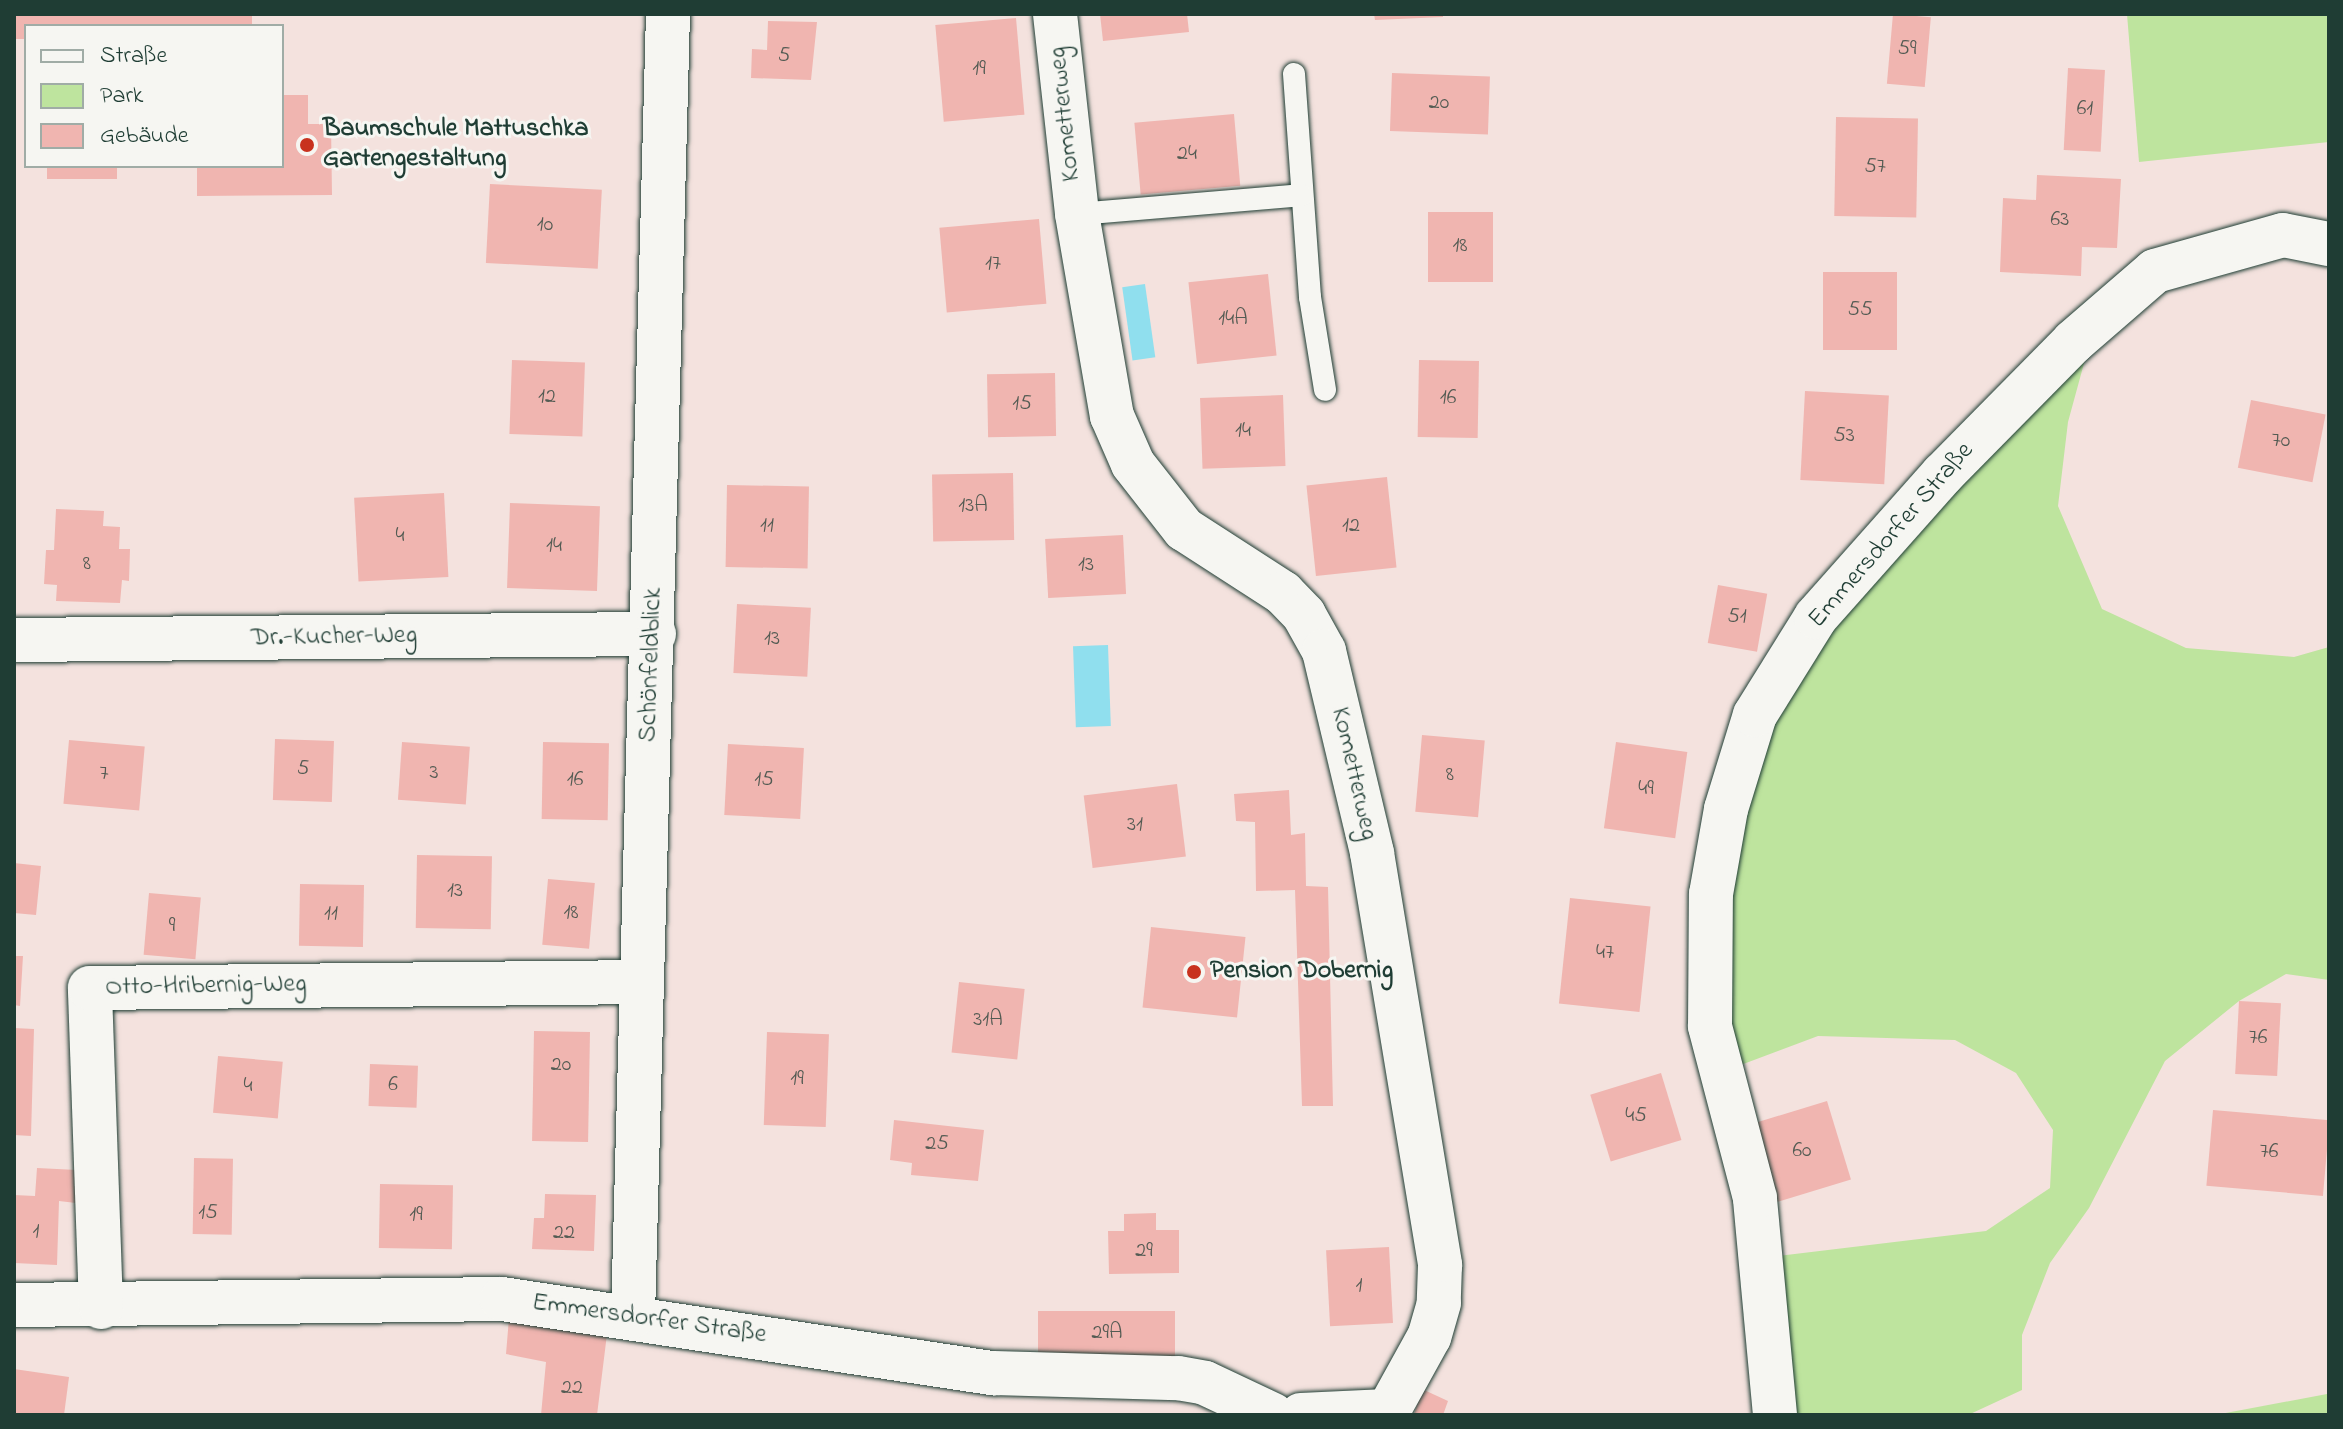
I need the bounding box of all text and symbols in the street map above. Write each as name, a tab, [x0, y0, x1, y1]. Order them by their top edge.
legend	[24, 24, 284, 168]
house number: 59	[1897, 37, 1917, 63]
text: Straße	[100, 39, 167, 74]
house number: 5	[778, 44, 790, 70]
street label: Kometterweg	[1043, 45, 1089, 183]
house number: 19	[972, 57, 986, 83]
text: Park	[100, 79, 143, 114]
house number: 20	[1429, 91, 1449, 117]
house number: 61	[2077, 97, 2093, 123]
place label: Baumschule Mattuschka Gartengestaltung	[323, 114, 589, 176]
text: Gebäude	[100, 119, 189, 154]
marker: Baumschule Mattuschka Gartengestaltung	[298, 136, 316, 154]
house number: 24	[1177, 142, 1197, 168]
house number: 57	[1864, 155, 1886, 181]
house number: 63	[2051, 208, 2069, 234]
house number: 10	[537, 213, 553, 239]
house number: 18	[1452, 234, 1468, 260]
house number: 17	[985, 252, 1001, 278]
house number: 55	[1847, 298, 1873, 324]
house number: 14A	[1218, 307, 1248, 333]
house number: 12	[538, 385, 556, 411]
house number: 16	[1440, 386, 1456, 412]
house number: 15	[1012, 392, 1032, 418]
house number: 14	[1235, 419, 1251, 445]
house number: 53	[1833, 424, 1855, 450]
house number: 70	[2272, 429, 2290, 455]
street label: Emmersdorfer Straße	[1803, 437, 1981, 635]
house number: 13A	[958, 494, 988, 520]
house number: 11	[760, 514, 774, 540]
house number: 12	[1342, 514, 1360, 540]
house number: 4	[395, 524, 405, 550]
house number: 14	[546, 534, 562, 560]
house number: 8	[83, 552, 91, 578]
house number: 13	[1078, 553, 1094, 579]
street label: Schönfeldblick	[634, 587, 670, 743]
house number: 51	[1727, 605, 1747, 631]
street label: Dr.-Kucher-Weg	[251, 621, 417, 655]
house number: 13	[764, 627, 780, 653]
street label: Kometterweg	[1323, 704, 1383, 844]
house number: 5	[297, 757, 309, 783]
house number: 3	[429, 761, 439, 787]
house number: 7	[99, 762, 109, 788]
house number: 8	[1446, 763, 1454, 789]
house number: 16	[567, 768, 583, 794]
house number: 15	[754, 768, 774, 794]
house number: 49	[1638, 777, 1654, 803]
house number: 31	[1127, 813, 1143, 839]
house number: 13	[447, 879, 463, 905]
house number: 18	[563, 901, 579, 927]
house number: 11	[324, 902, 338, 928]
house number: 9	[169, 914, 175, 940]
house number: 47	[1596, 941, 1614, 967]
place label: Pension Dobernig	[1210, 956, 1393, 988]
marker: Pension Dobernig	[1185, 963, 1203, 981]
street label: Otto-Hribernig-Weg	[105, 970, 307, 1004]
house number: 31A	[973, 1008, 1003, 1034]
house number: 76	[2249, 1026, 2267, 1052]
house number: 20	[551, 1053, 571, 1079]
house number: 19	[790, 1067, 804, 1093]
house number: 6	[388, 1073, 398, 1099]
house number: 4	[243, 1074, 253, 1100]
house number: 45	[1625, 1104, 1647, 1130]
house number: 25	[925, 1132, 949, 1158]
house number: 60	[1792, 1139, 1812, 1165]
house number: 76	[2260, 1140, 2278, 1166]
house number: 15	[198, 1201, 218, 1227]
house number: 19	[409, 1203, 423, 1229]
house number: 1	[33, 1220, 39, 1246]
house number: 22	[553, 1221, 575, 1247]
house number: 29	[1135, 1239, 1153, 1265]
house number: 1	[1356, 1274, 1362, 1300]
street label: Emmersdorfer Straße	[530, 1288, 768, 1352]
house number: 29A	[1091, 1321, 1123, 1347]
house number: 22	[561, 1376, 583, 1402]

